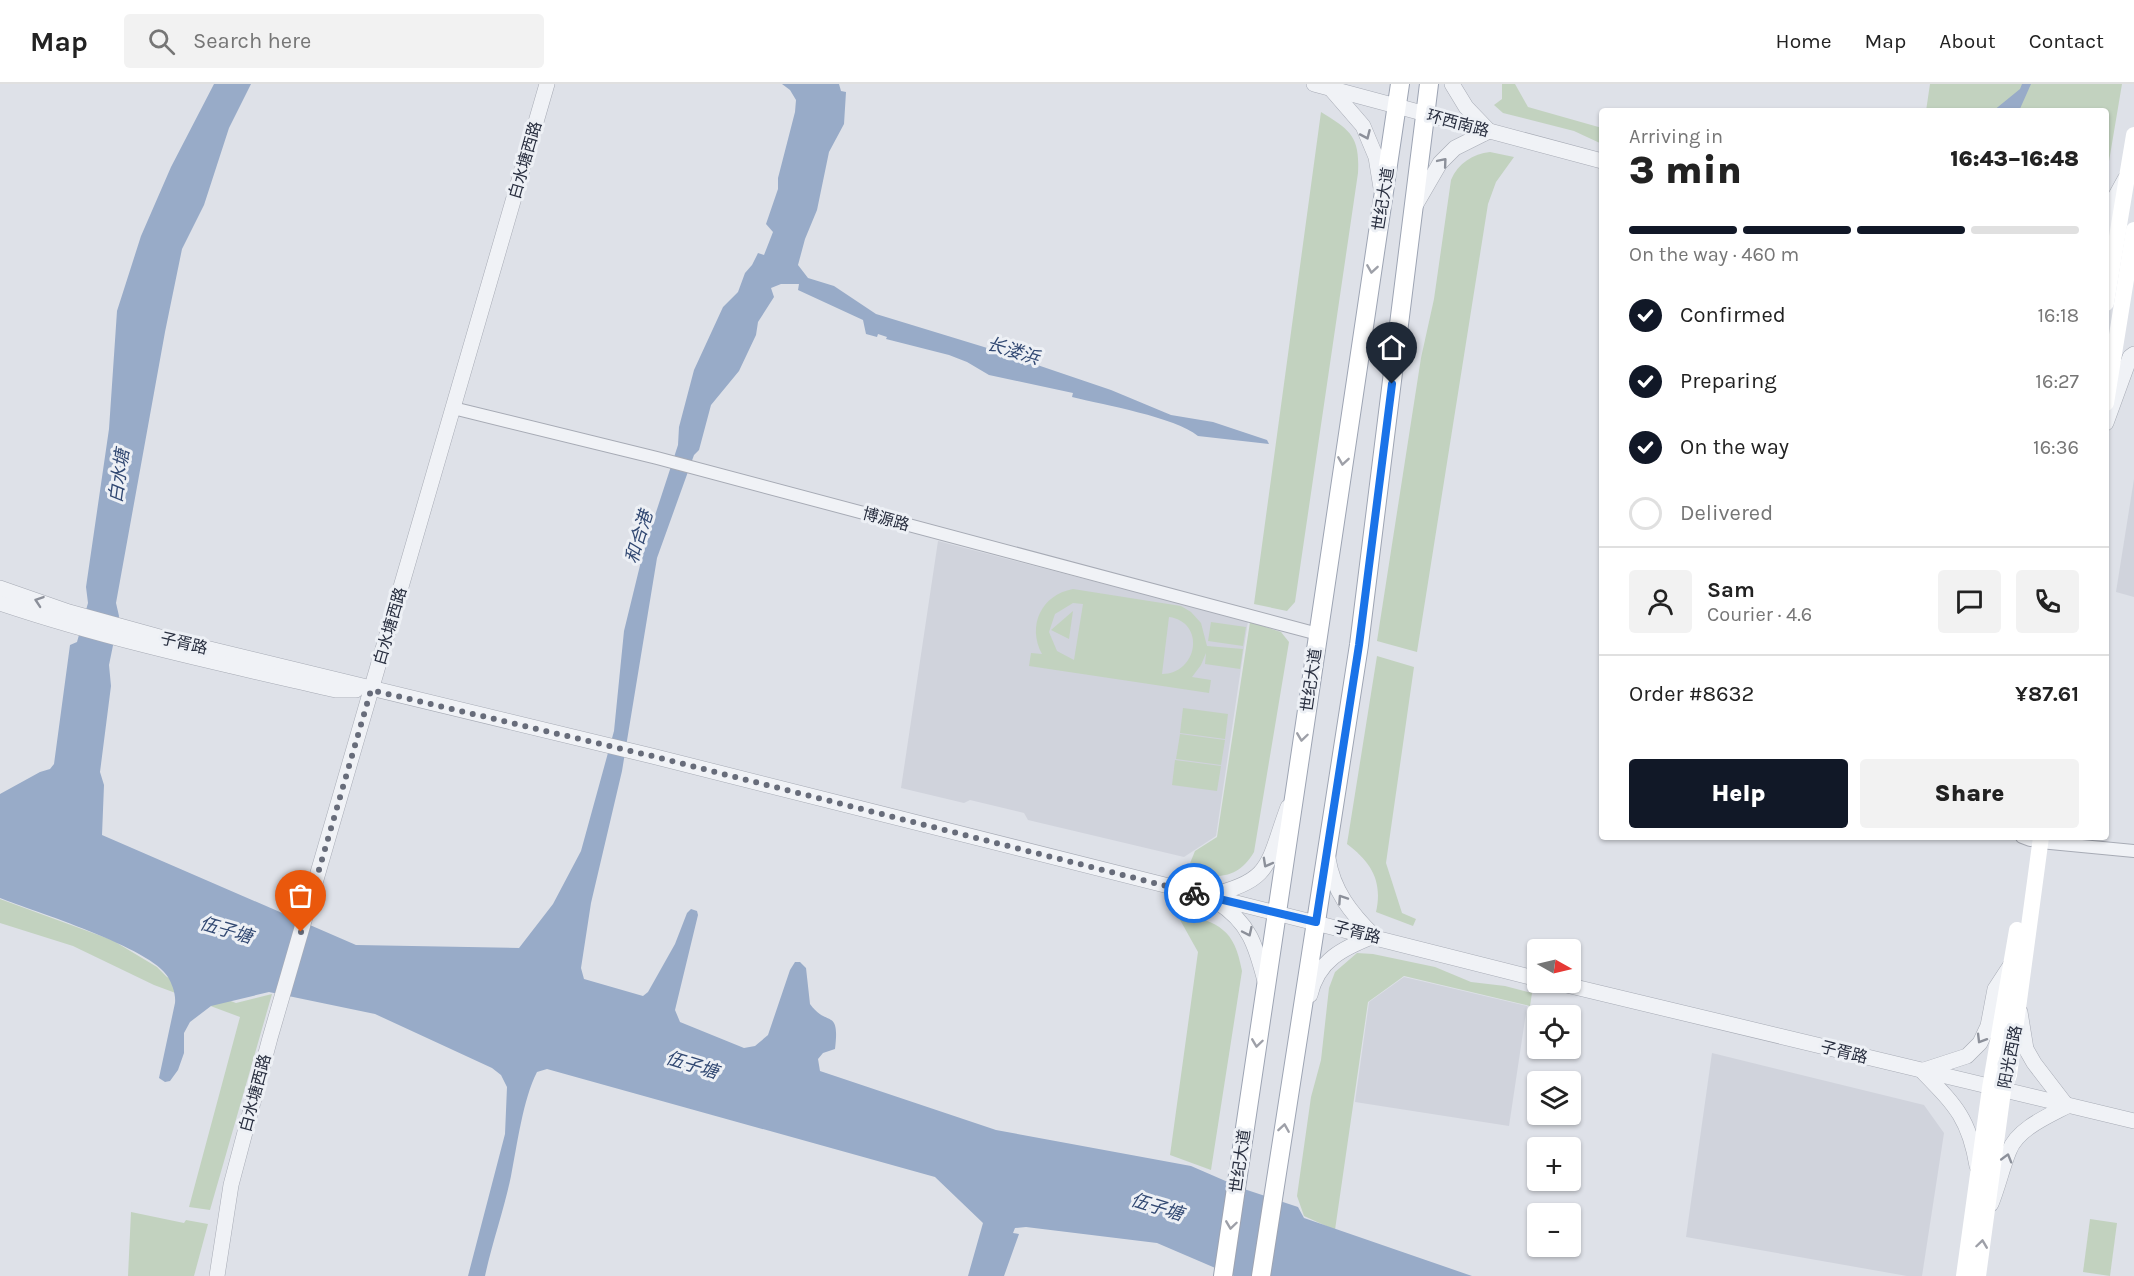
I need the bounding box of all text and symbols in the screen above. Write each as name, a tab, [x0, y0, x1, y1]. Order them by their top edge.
search box	[124, 14, 544, 68]
text: Map	[30, 25, 88, 58]
icon: search	[145, 25, 178, 58]
text: Search here	[193, 28, 311, 54]
text: Home	[1776, 29, 1832, 53]
text: Map	[1865, 29, 1906, 53]
text: About	[1939, 29, 1996, 53]
text: Contact	[2029, 29, 2104, 53]
street label: 环西南路	[1425, 106, 1491, 140]
street label: 白水塘西路	[505, 119, 545, 201]
text: Arriving in	[1629, 125, 1723, 148]
one-way arrow	[1359, 128, 1371, 139]
text: 16:43–16:48	[1950, 146, 2079, 172]
text: 3 min	[1629, 147, 1742, 193]
one-way arrow	[1436, 158, 1447, 169]
street label: 世纪大道	[1369, 166, 1397, 232]
text: On the way · 460 m	[1629, 243, 1799, 266]
one-way arrow	[1367, 264, 1379, 273]
icon: check	[1629, 299, 1662, 332]
text: Confirmed	[1680, 302, 1786, 328]
text: 16:18	[2037, 304, 2079, 327]
pin	[1366, 322, 1417, 384]
icon: home	[1375, 331, 1408, 364]
water label: 长溇浜	[984, 333, 1044, 370]
icon: check	[1629, 365, 1662, 398]
text: Preparing	[1680, 368, 1777, 394]
text: 16:27	[2035, 370, 2079, 393]
icon: check	[1629, 431, 1662, 464]
text: On the way	[1680, 434, 1789, 460]
text: 16:36	[2033, 436, 2079, 459]
water label: 白水塘	[104, 445, 134, 504]
one-way arrow	[1338, 457, 1350, 466]
text: Delivered	[1680, 500, 1773, 526]
street label: 博源路	[860, 504, 912, 534]
water label: 和合港	[621, 505, 658, 566]
button: person	[1629, 570, 1692, 633]
button: chat	[1938, 570, 2001, 633]
button: phone	[2016, 570, 2079, 633]
text: Sam	[1707, 577, 1755, 603]
street label: 白水塘西路	[370, 585, 410, 667]
one-way arrow	[34, 596, 45, 609]
text: Courier · 4.6	[1707, 603, 1812, 626]
street label: 子胥路	[158, 628, 210, 658]
street label: 世纪大道	[1297, 647, 1325, 713]
text: Order #8632	[1629, 681, 1754, 707]
text: ¥87.61	[2015, 681, 2079, 707]
one-way arrow	[1297, 733, 1309, 742]
button: Help	[1629, 759, 1848, 828]
button: Share	[1860, 759, 2079, 828]
one-way arrow	[1263, 857, 1274, 867]
courier	[1164, 863, 1224, 923]
pin	[275, 870, 326, 932]
icon: bike	[1178, 877, 1211, 910]
icon: bag	[284, 879, 317, 912]
one-way arrow	[1338, 894, 1349, 905]
water label: 伍子塘	[197, 912, 258, 949]
street label: 子胥路	[1331, 917, 1383, 947]
one-way arrow	[1241, 925, 1253, 936]
north arrow	[1527, 939, 1581, 993]
map controls	[1527, 939, 1581, 1257]
button: locate	[1527, 1005, 1581, 1059]
street label: 阳光西路	[1995, 1024, 2025, 1090]
one-way arrow	[1977, 1032, 1988, 1043]
street label: 子胥路	[1818, 1037, 1870, 1067]
one-way arrow	[1252, 1038, 1264, 1047]
water label: 伍子塘	[663, 1047, 724, 1084]
street label: 白水塘西路	[235, 1052, 275, 1134]
button: layers	[1527, 1071, 1581, 1125]
one-way arrow	[1278, 1124, 1290, 1133]
street label: 世纪大道	[1226, 1128, 1254, 1194]
button: +	[1527, 1137, 1581, 1191]
one-way arrow	[2000, 1153, 2012, 1164]
water label: 伍子塘	[1128, 1189, 1189, 1226]
button: −	[1527, 1203, 1581, 1257]
one-way arrow	[1225, 1220, 1237, 1229]
one-way arrow	[1976, 1240, 1988, 1249]

